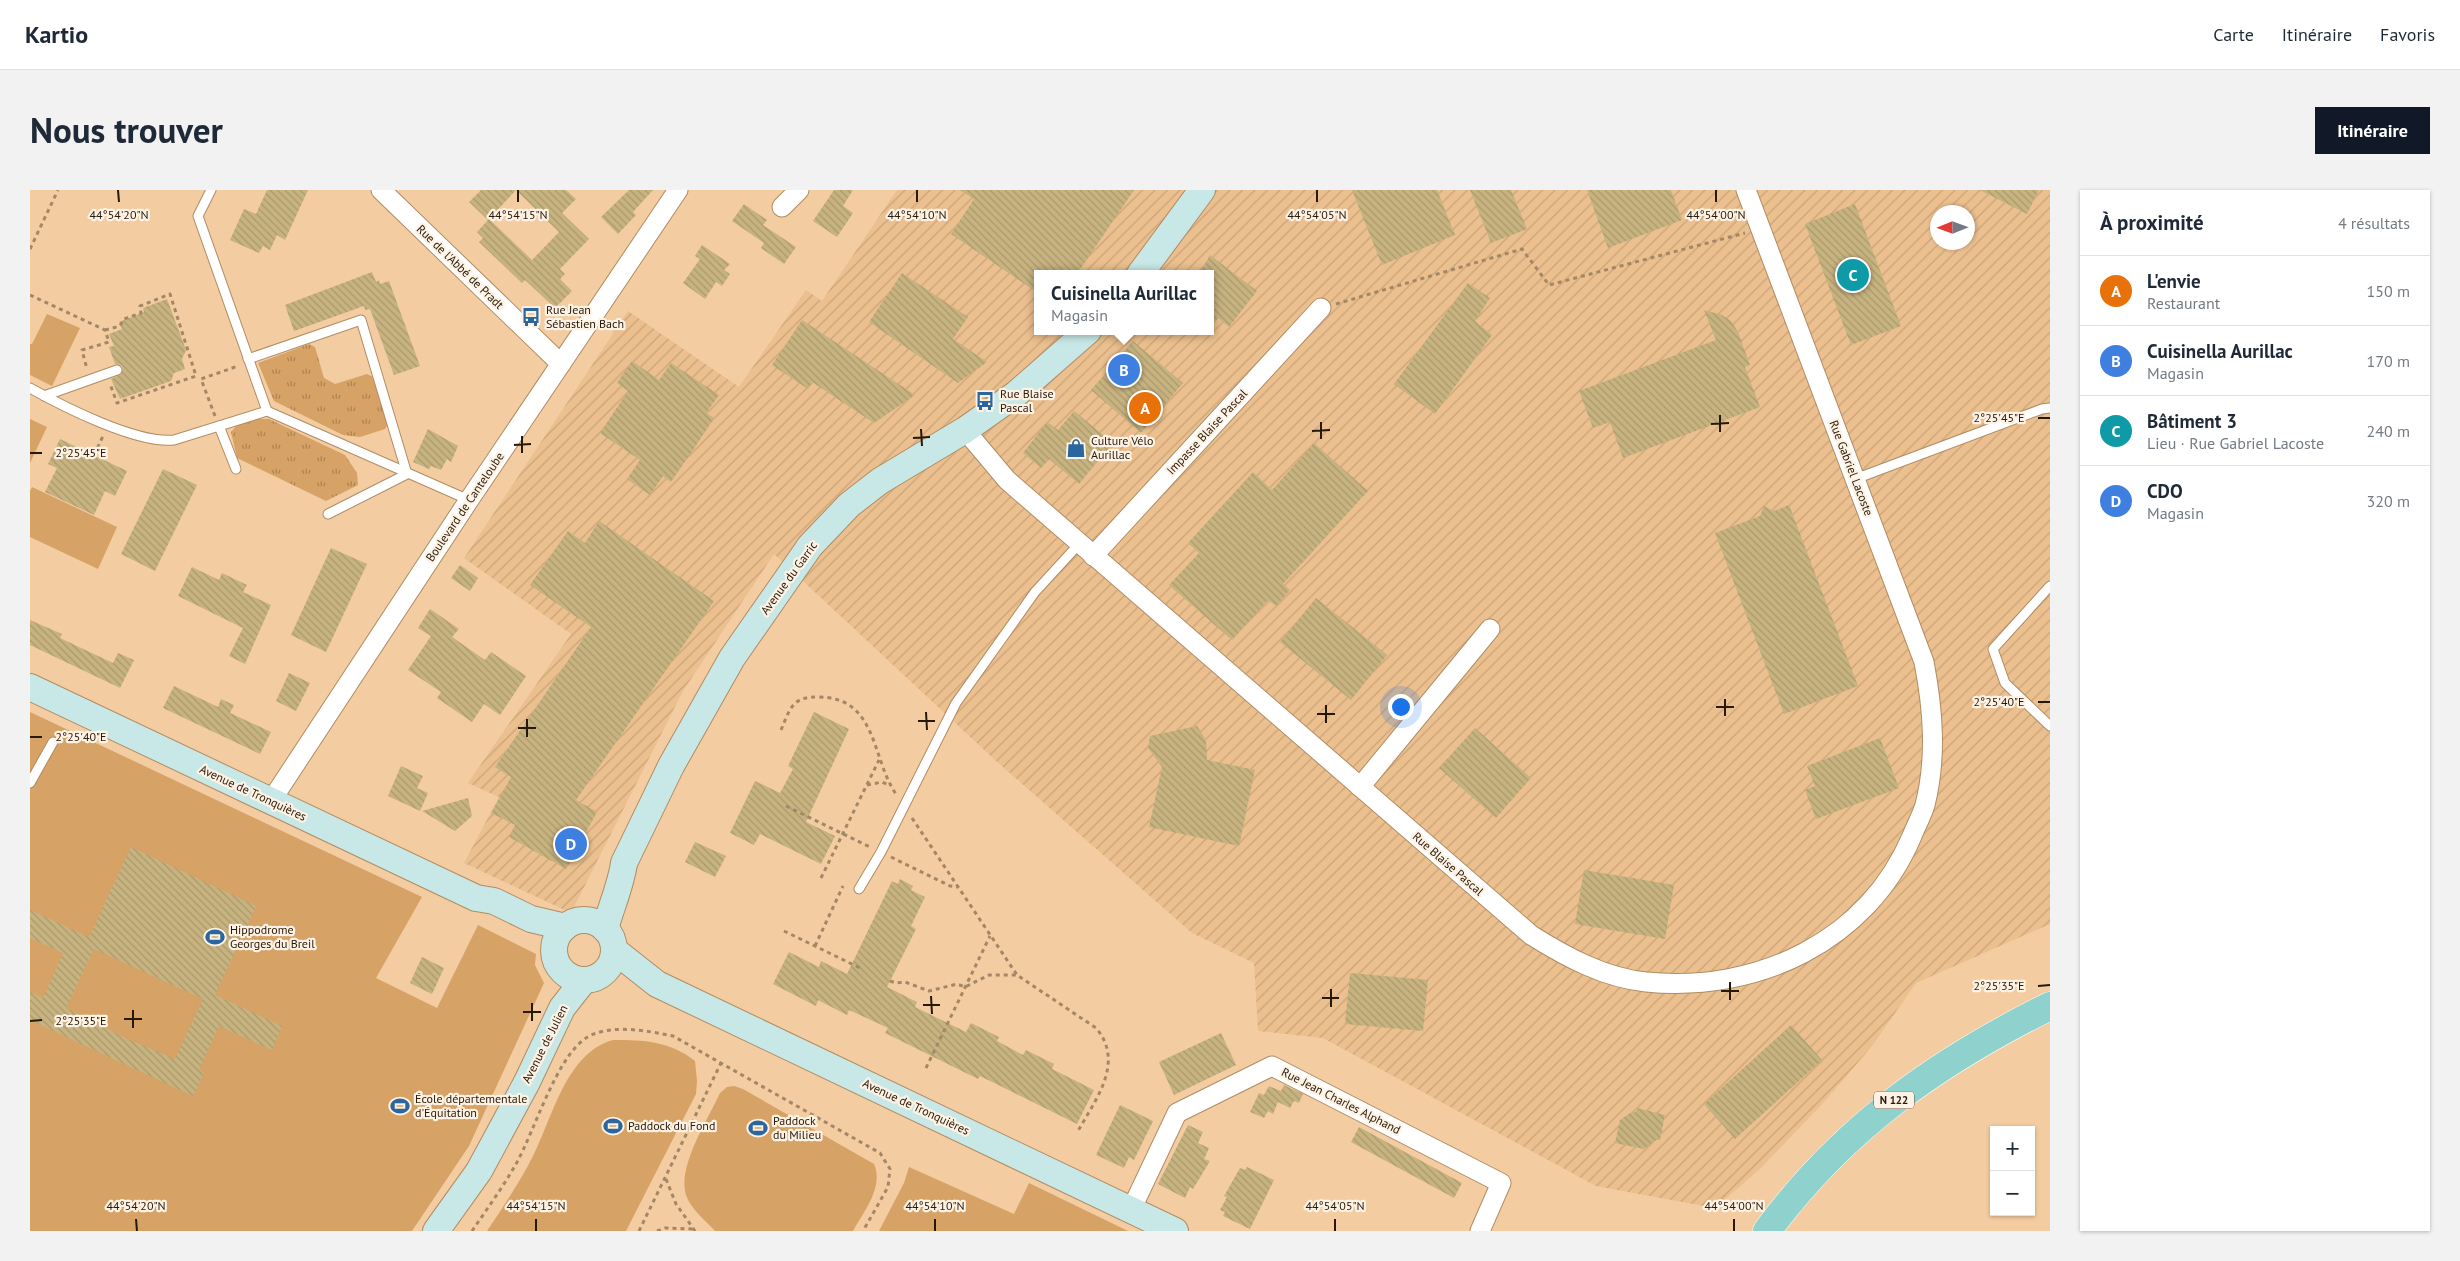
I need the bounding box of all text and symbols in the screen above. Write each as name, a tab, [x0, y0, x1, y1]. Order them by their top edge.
text: Kartio	[25, 19, 88, 50]
text: Carte	[2213, 23, 2254, 46]
text: Itinéraire	[2282, 23, 2352, 46]
text: Favoris	[2380, 23, 2435, 46]
text: Nous trouver	[30, 107, 223, 153]
button: Itinéraire	[2315, 107, 2430, 154]
north arrow	[1930, 205, 1975, 250]
text: 44°54'20"N	[89, 207, 149, 222]
text: 44°54'15"N	[488, 207, 548, 222]
text: 44°54'10"N	[887, 207, 947, 222]
text: 44°54'05"N	[1287, 207, 1347, 222]
text: 44°54'00"N	[1686, 207, 1746, 222]
text: À proximité	[2100, 209, 2204, 236]
text: 4 résultats	[2338, 213, 2410, 233]
street label: Rue de l'Abbé de Pradt	[414, 221, 507, 312]
pin: C	[1837, 256, 1869, 294]
text: L'envie	[2147, 269, 2201, 293]
popup	[1034, 270, 1214, 335]
text: Cuisinella Aurillac	[1051, 281, 1197, 305]
text: A	[2111, 281, 2121, 301]
text: 150 m	[2367, 281, 2410, 301]
text: Restaurant	[2147, 293, 2220, 313]
place label: Rue Jean Sébastien Bach	[546, 302, 624, 331]
text: Magasin	[1051, 305, 1108, 325]
bus stop icon: Rue Jean Sébastien Bach	[520, 306, 542, 328]
text: Cuisinella Aurillac	[2147, 339, 2293, 363]
pin: B	[1108, 351, 1140, 389]
text: B	[2111, 351, 2121, 371]
text: 170 m	[2367, 351, 2410, 371]
text: Magasin	[2147, 363, 2204, 383]
street label: Impasse Blaise Pascal	[1163, 385, 1250, 477]
place label: Rue Blaise Pascal	[1000, 386, 1054, 415]
pin: A	[1129, 389, 1161, 427]
bus stop icon: Rue Blaise Pascal	[974, 390, 996, 412]
text: Bâtiment 3	[2147, 409, 2237, 433]
text: 2°25'45"E	[1974, 410, 2024, 425]
street label: Rue Gabriel Lacoste	[1826, 418, 1877, 518]
text: C	[2112, 421, 2120, 441]
text: 240 m	[2367, 421, 2410, 441]
place label: Culture Vélo Aurillac	[1091, 433, 1153, 462]
text: Lieu · Rue Gabriel Lacoste	[2147, 433, 2324, 453]
shop icon: Culture Vélo Aurillac	[1065, 437, 1087, 459]
text: 2°25'45"E	[56, 445, 106, 460]
street label: Boulevard de Canteloube	[422, 449, 507, 564]
text: CDO	[2147, 479, 2183, 503]
text: D	[2111, 491, 2121, 511]
text: 320 m	[2367, 491, 2410, 511]
text: Magasin	[2147, 503, 2204, 523]
street label: Avenue du Garric	[757, 538, 821, 617]
your location	[1388, 694, 1414, 720]
text: 2°25'40"E	[1974, 694, 2024, 709]
text: 2°25'40"E	[56, 729, 106, 744]
street label: Avenue de Tronquières	[197, 761, 309, 824]
pin: D	[555, 825, 587, 863]
street label: Rue Blaise Pascal	[1410, 829, 1487, 899]
place label: Hippodrome Georges du Breil	[230, 922, 315, 951]
sports icon: Hippodrome Georges du Breil	[204, 926, 226, 948]
text: 2°25'35"E	[1974, 978, 2024, 993]
street label: Avenue de Julien	[518, 1002, 571, 1085]
text: 2°25'35"E	[56, 1013, 106, 1028]
street label: Rue Jean Charles Alphand	[1279, 1064, 1403, 1137]
street label: Avenue de Tronquières	[860, 1075, 972, 1138]
place label: École départementale d'Équitation	[415, 1091, 527, 1120]
road number: N 122	[1874, 1092, 1914, 1108]
sports icon: École départementale d'Équitation	[389, 1095, 411, 1117]
place label: Paddock du Milieu	[773, 1113, 821, 1142]
sports icon: Paddock du Fond	[602, 1115, 624, 1137]
sports icon: Paddock du Milieu	[747, 1117, 769, 1139]
place label: Paddock du Fond	[628, 1118, 715, 1133]
map controls	[1990, 1126, 2035, 1216]
button: +	[1990, 1126, 2035, 1171]
button: −	[1990, 1171, 2035, 1216]
text: 44°54'20"N	[106, 1198, 166, 1213]
text: 44°54'15"N	[506, 1198, 566, 1213]
text: 44°54'10"N	[905, 1198, 965, 1213]
text: 44°54'05"N	[1305, 1198, 1365, 1213]
text: 44°54'00"N	[1704, 1198, 1764, 1213]

